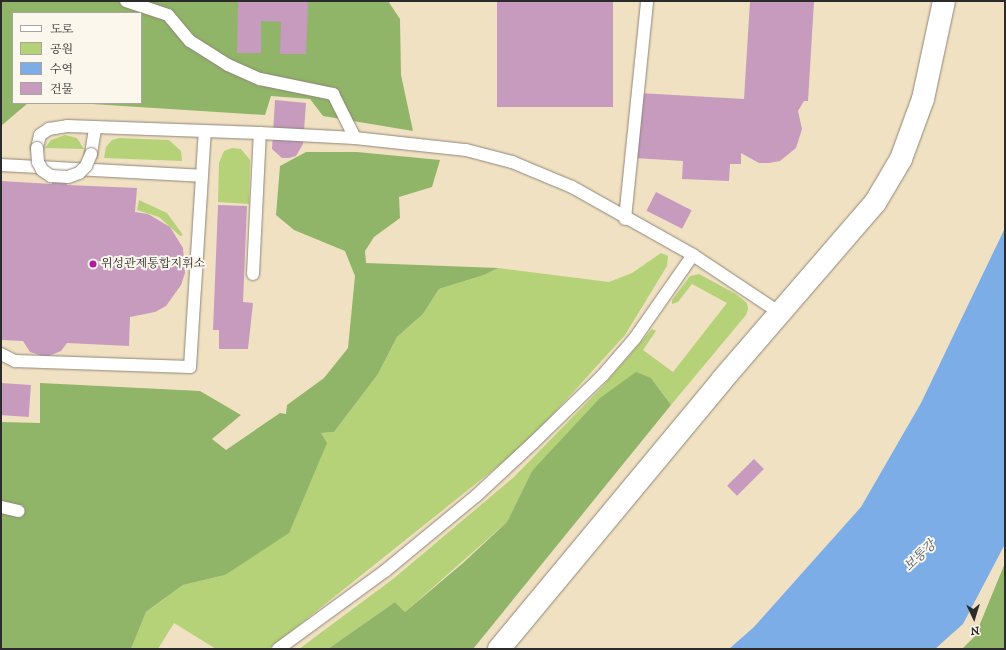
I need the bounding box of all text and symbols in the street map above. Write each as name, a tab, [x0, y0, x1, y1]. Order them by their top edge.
legend	[12, 12, 142, 104]
text: 도로	[50, 22, 73, 37]
text: 공원	[50, 42, 73, 57]
text: 수역	[50, 62, 73, 77]
text: 건물	[50, 82, 73, 97]
place label: 위성관제통합지휘소	[101, 257, 205, 271]
marker: 위성관제통합지휘소	[88, 259, 98, 269]
water label: 보통강	[901, 537, 939, 575]
north arrow	[954, 598, 994, 638]
text: N	[970, 623, 980, 637]

